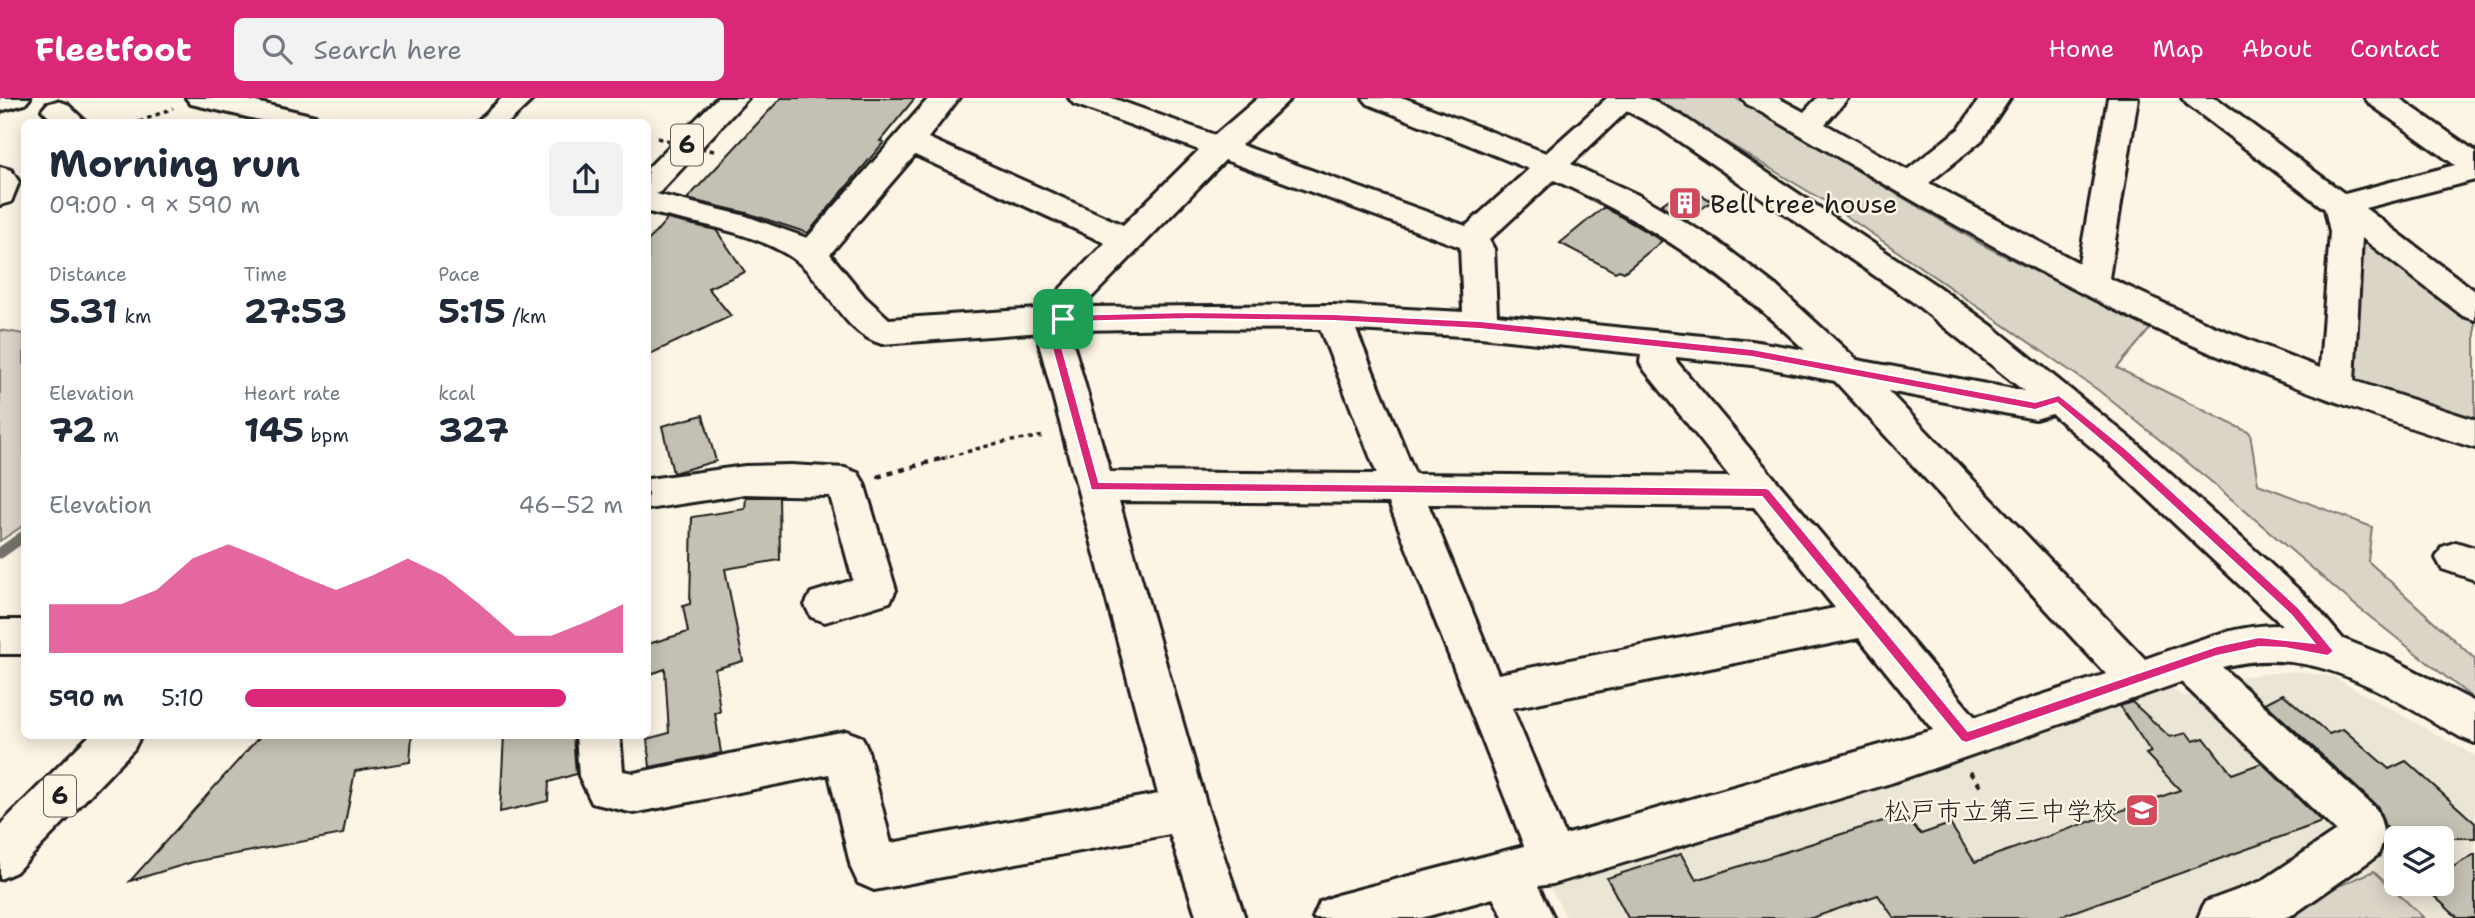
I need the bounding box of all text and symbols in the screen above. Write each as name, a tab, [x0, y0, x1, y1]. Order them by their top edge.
search box	[234, 18, 724, 81]
text: Fleetfoot	[35, 27, 192, 72]
icon: search	[258, 30, 296, 68]
text: Search here	[314, 32, 462, 67]
text: Home	[2048, 33, 2114, 65]
text: Map	[2152, 33, 2204, 65]
text: About	[2242, 33, 2312, 65]
text: Contact	[2350, 33, 2440, 65]
road number: 6	[671, 125, 703, 166]
text: Morning run	[49, 138, 300, 189]
button: share	[549, 142, 623, 216]
building icon: Bell tree house	[1666, 184, 1704, 222]
place label: Bell tree house	[1710, 186, 1897, 221]
text: 09:00 · 9 × 590 m	[49, 190, 260, 220]
text: Distance	[49, 262, 127, 287]
text: Time	[244, 262, 287, 287]
text: Pace	[438, 262, 480, 287]
text: 5.31	[49, 287, 118, 334]
text: 27:53	[244, 287, 347, 334]
text: 5:15	[438, 287, 506, 334]
pin	[1033, 289, 1093, 349]
icon: arrive	[1044, 300, 1082, 338]
text: km	[118, 304, 151, 329]
text: /km	[506, 304, 546, 329]
text: Elevation	[49, 381, 134, 406]
text: Heart rate	[244, 381, 340, 406]
text: kcal	[438, 381, 475, 406]
text: 72	[49, 406, 96, 453]
text: 145	[244, 406, 304, 453]
text: 327	[438, 406, 509, 453]
text: m	[96, 423, 119, 448]
text: bpm	[304, 423, 349, 448]
text: Elevation	[49, 490, 152, 520]
text: 46–52 m	[518, 490, 623, 520]
text: 590 m	[49, 683, 124, 713]
text: 5:10	[161, 683, 204, 713]
road number: 6	[44, 776, 76, 816]
school or university icon: 松戸市立第三中学校	[2123, 791, 2161, 829]
place label: 松戸市立第三中学校	[1884, 793, 2118, 828]
map controls	[2384, 826, 2454, 896]
button: layers	[2384, 826, 2454, 896]

